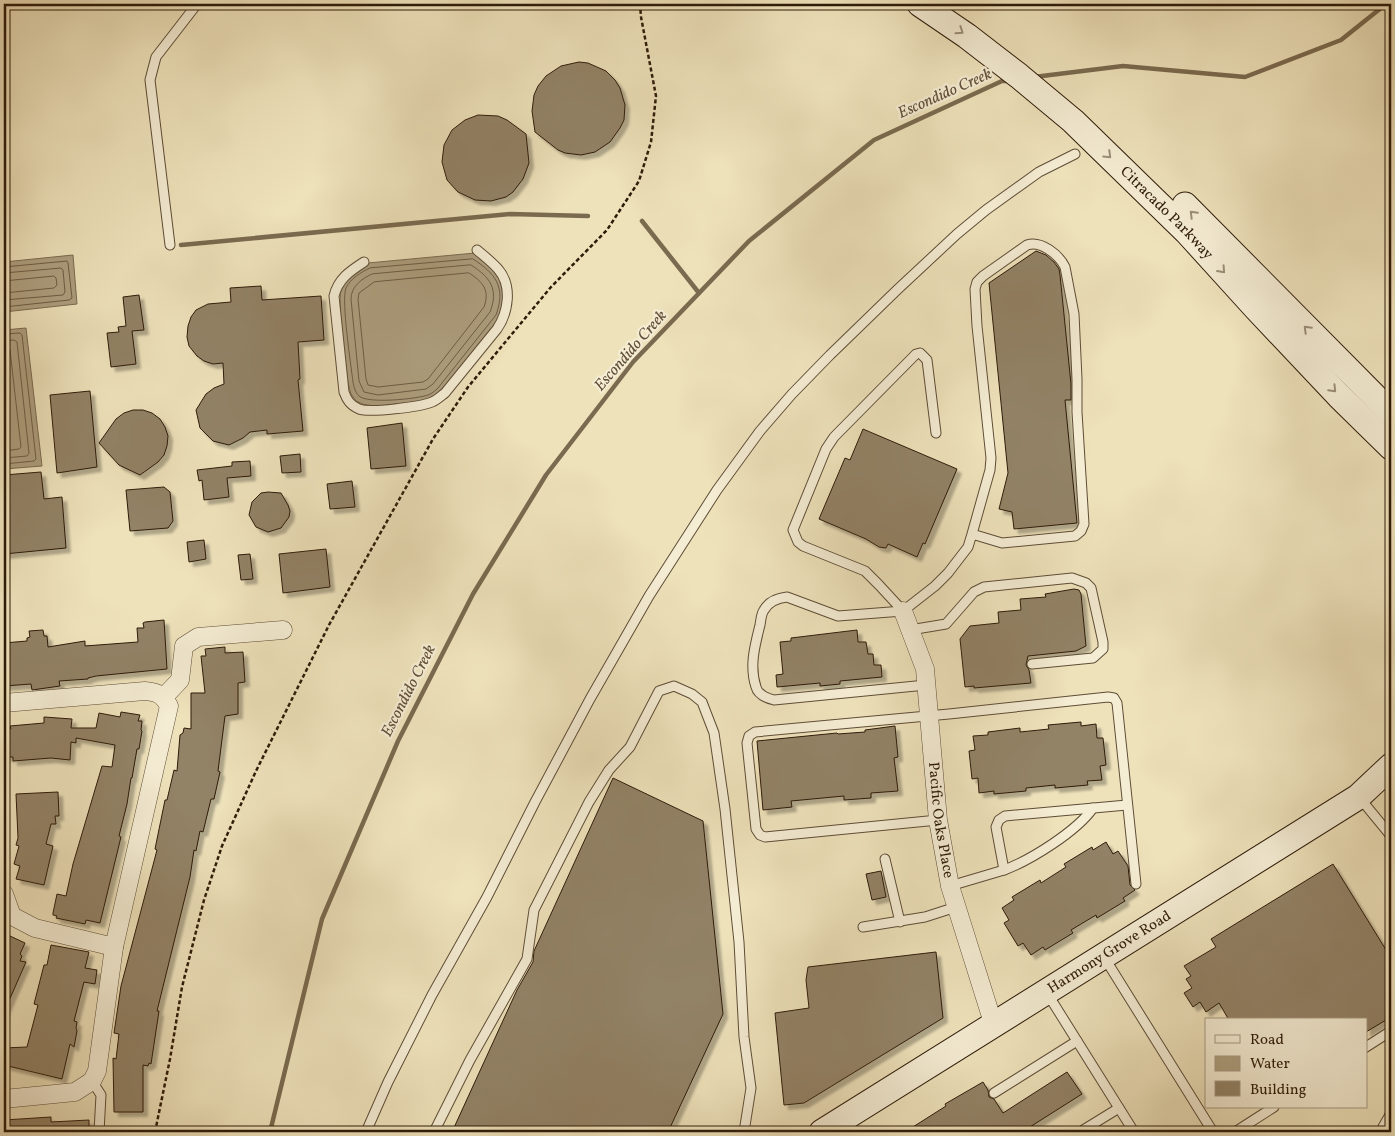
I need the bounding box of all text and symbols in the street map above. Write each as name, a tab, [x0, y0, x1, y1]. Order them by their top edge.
one-way arrow	[955, 25, 964, 34]
water label: Escondido Creek	[894, 63, 996, 125]
one-way arrow	[1102, 149, 1111, 158]
street label: Citracado Parkway	[1115, 162, 1218, 265]
one-way arrow	[1190, 210, 1199, 219]
one-way arrow	[1216, 265, 1225, 274]
water label: Escondido Creek	[590, 305, 673, 396]
one-way arrow	[1304, 326, 1313, 335]
one-way arrow	[1327, 384, 1336, 393]
water label: Escondido Creek	[376, 641, 442, 741]
street label: Pacific Oaks Place	[923, 761, 959, 880]
street label: Harmony Grove Road	[1044, 906, 1175, 999]
legend	[1205, 1018, 1368, 1108]
text: Road	[1250, 1030, 1284, 1051]
text: Water	[1250, 1054, 1290, 1075]
text: Building	[1250, 1080, 1307, 1101]

